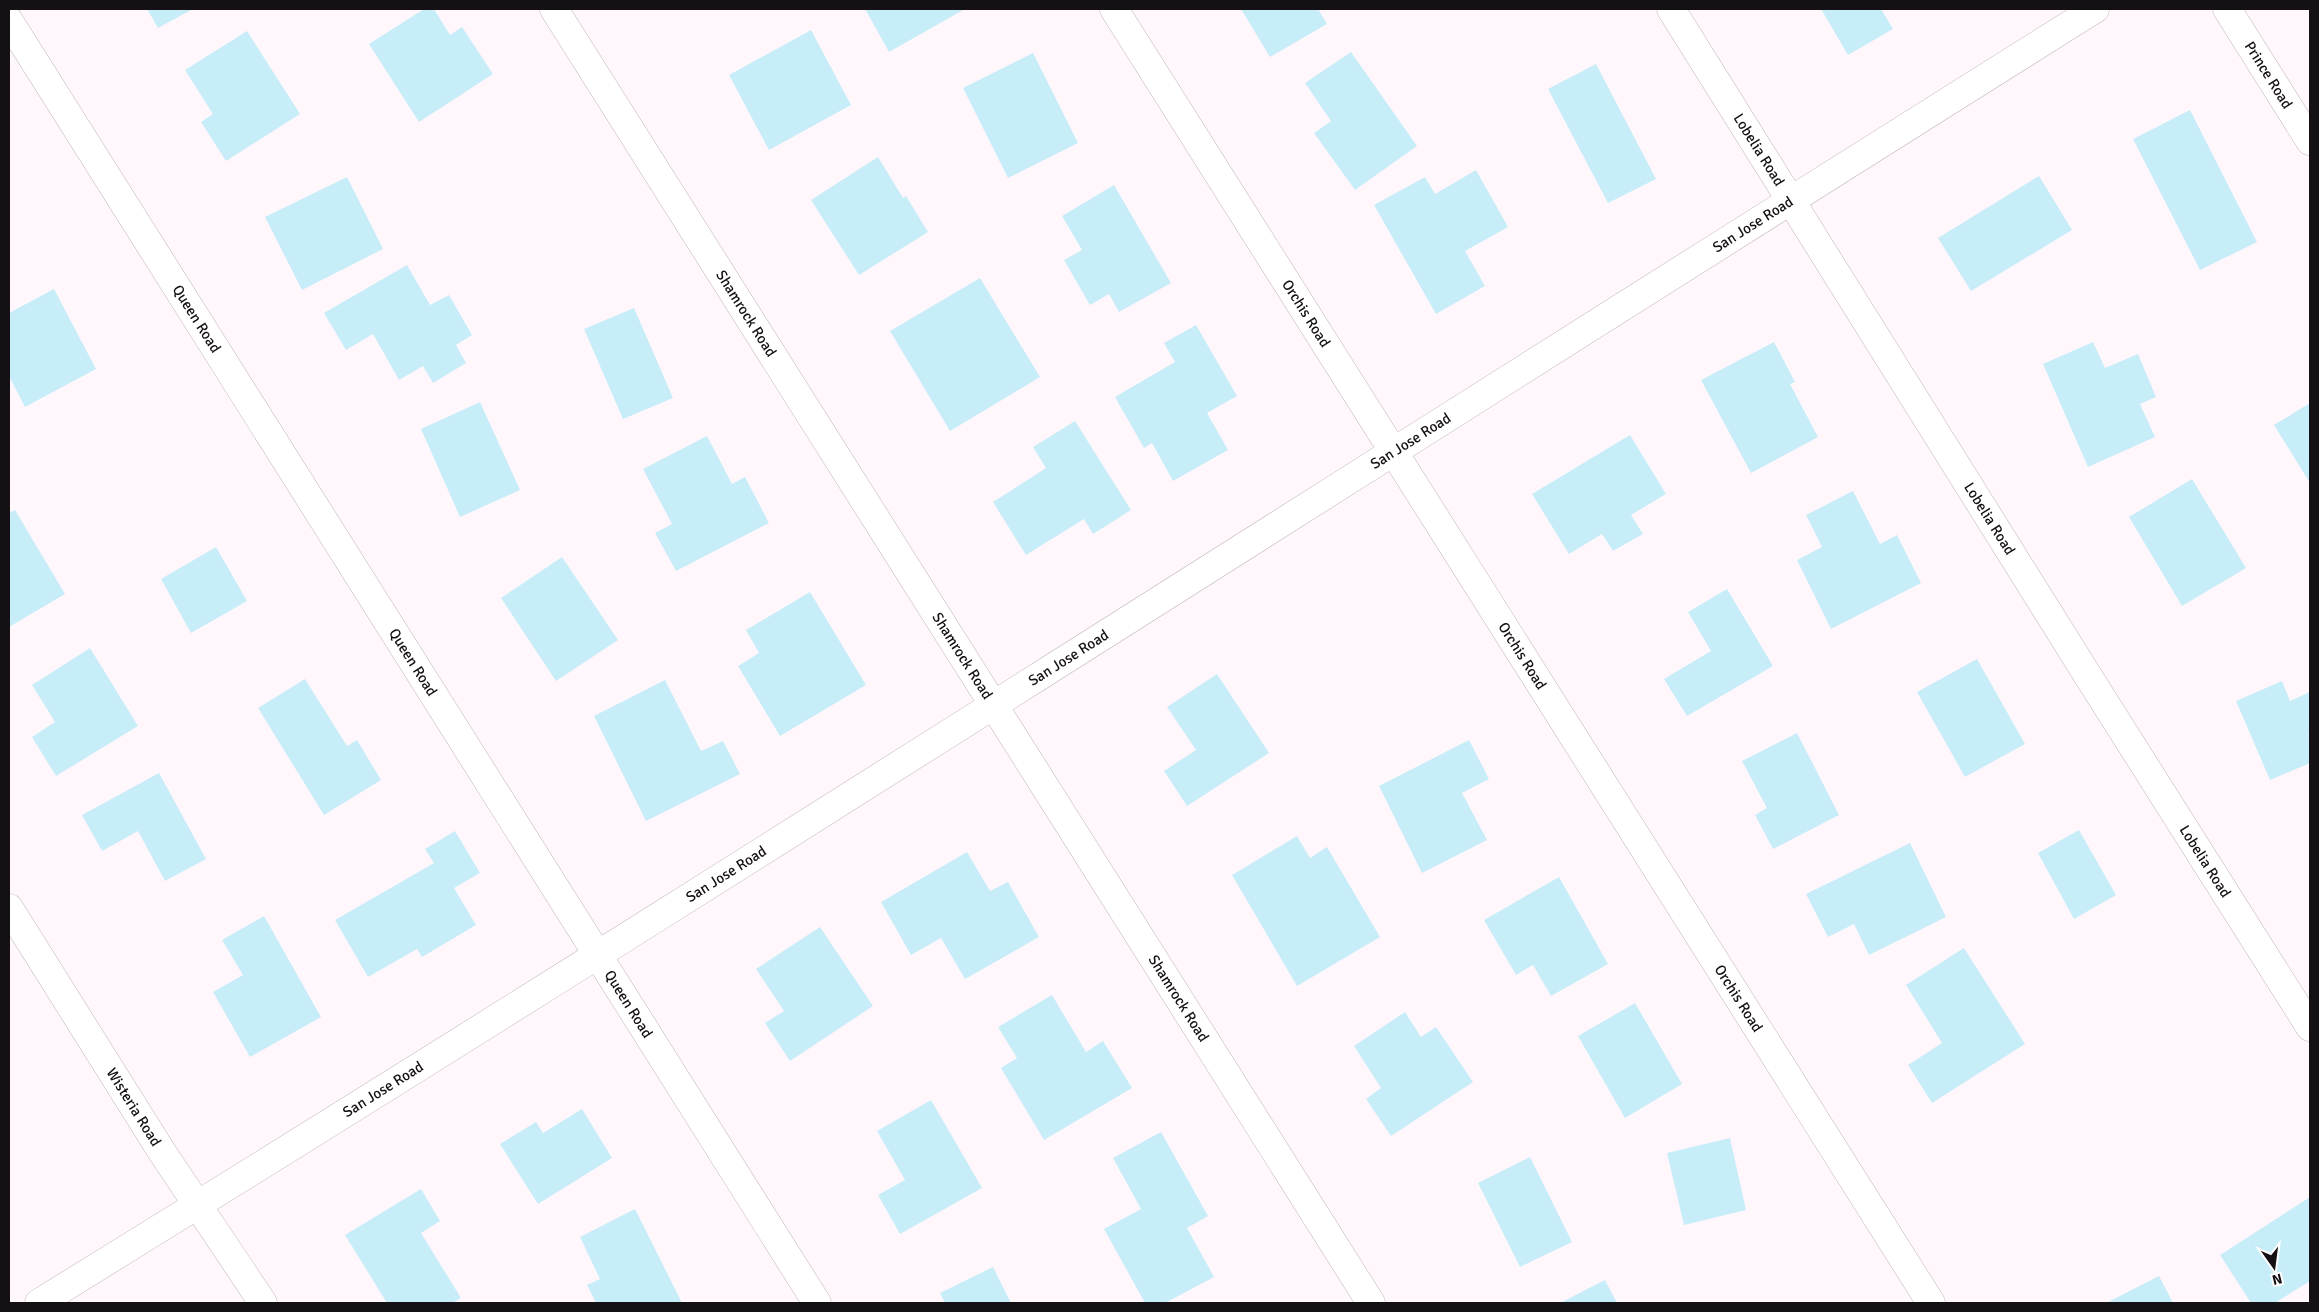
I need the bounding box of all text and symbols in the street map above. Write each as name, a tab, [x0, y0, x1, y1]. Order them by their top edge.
street label: Prince Road	[2241, 38, 2296, 112]
street label: Lobelia Road	[1730, 110, 1788, 189]
street label: San Jose Road	[1709, 192, 1796, 256]
street label: Shamrock Road	[712, 267, 780, 360]
street label: Orchis Road	[1278, 276, 1334, 351]
street label: Queen Road	[169, 282, 225, 356]
street label: San Jose Road	[1367, 409, 1454, 473]
street label: Lobelia Road	[1960, 479, 2019, 558]
street label: Shamrock Road	[928, 609, 997, 703]
street label: Orchis Road	[1494, 619, 1550, 693]
street label: Queen Road	[385, 625, 441, 700]
street label: San Jose Road	[1025, 626, 1112, 690]
street label: Lobelia Road	[2176, 822, 2235, 901]
street label: San Jose Road	[683, 842, 770, 906]
street label: Shamrock Road	[1145, 952, 1213, 1045]
street label: Orchis Road	[1711, 961, 1767, 1035]
street label: Queen Road	[601, 967, 657, 1041]
street label: San Jose Road	[339, 1057, 427, 1121]
street label: Wisteria Road	[103, 1065, 165, 1150]
north arrow	[2249, 1242, 2299, 1292]
text: N	[2270, 1270, 2284, 1289]

